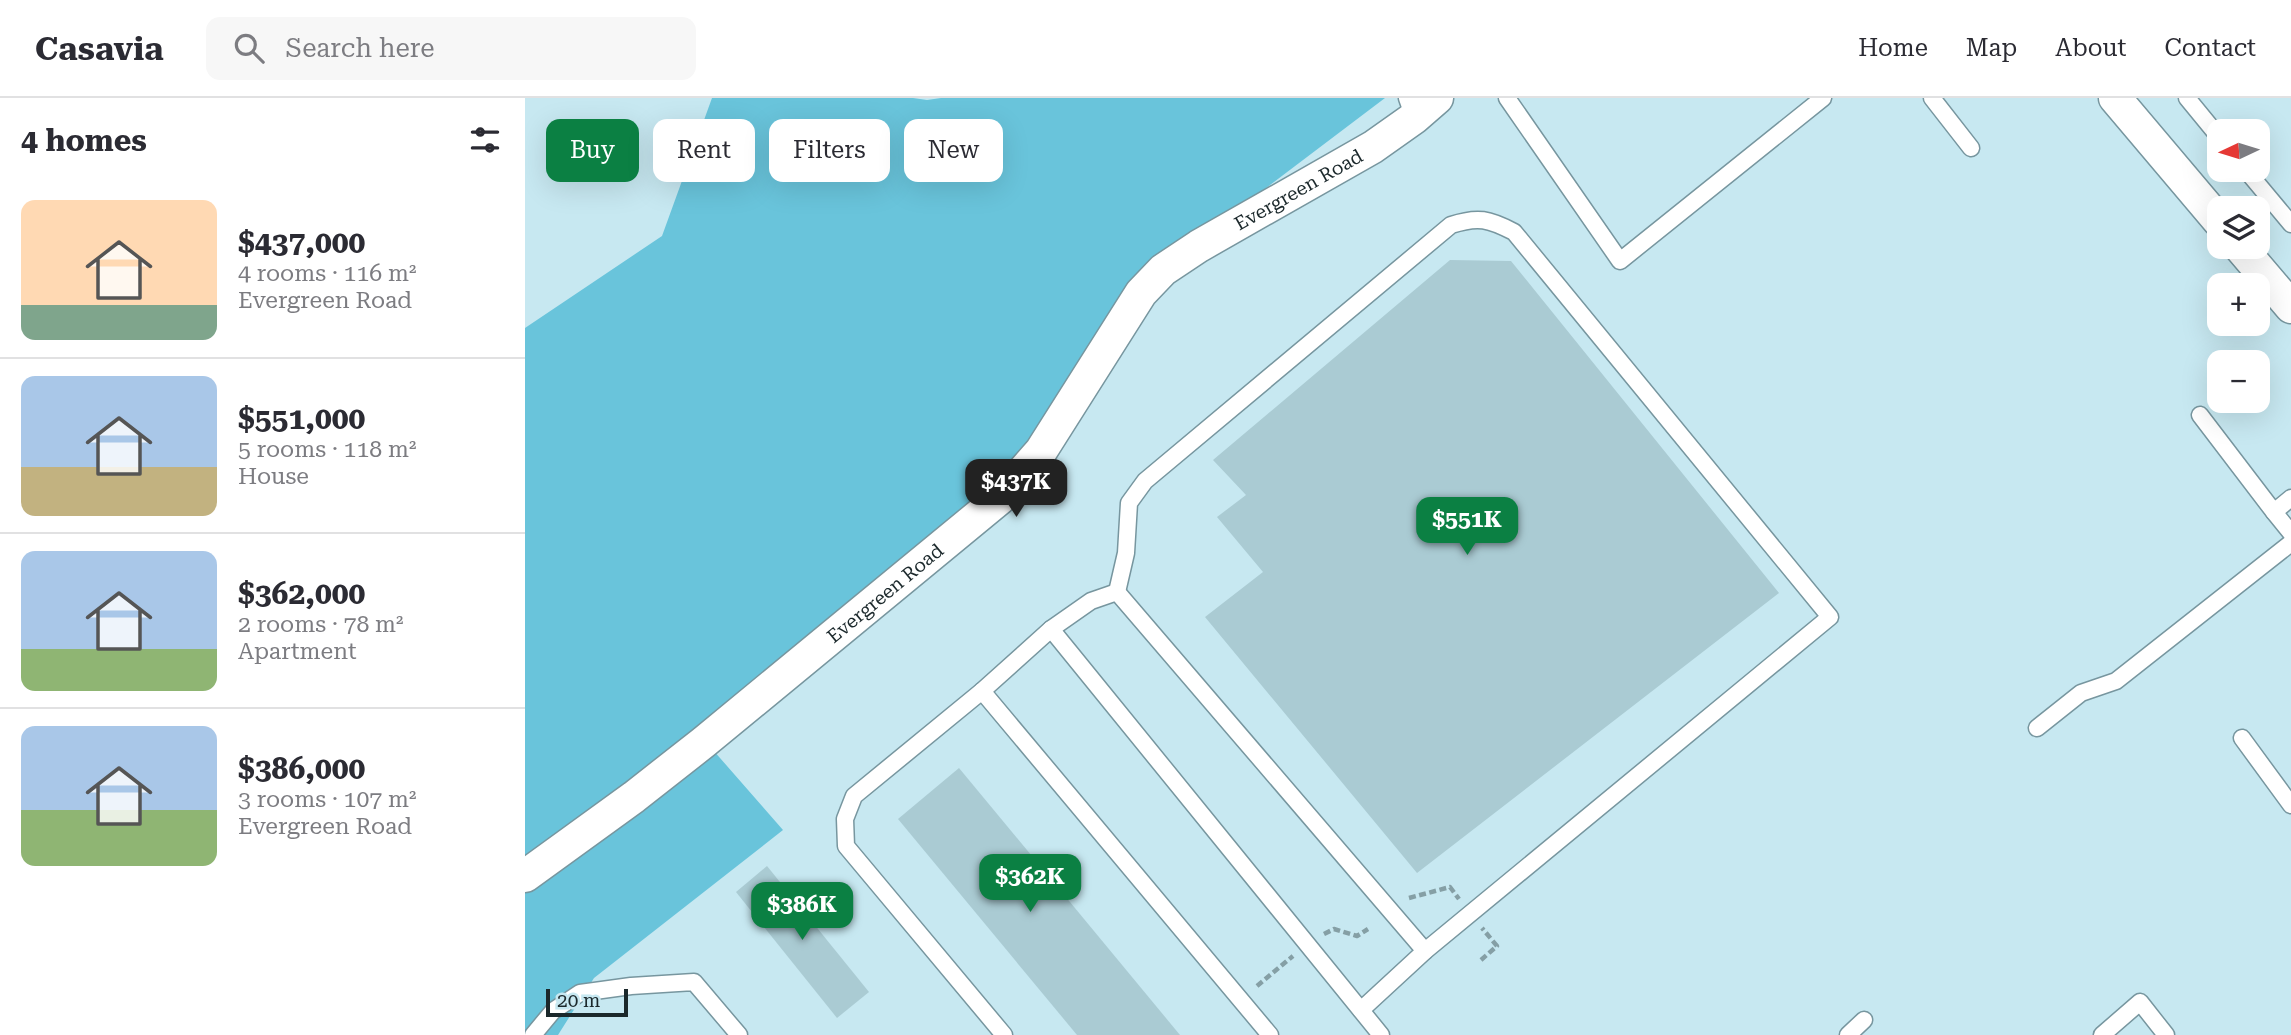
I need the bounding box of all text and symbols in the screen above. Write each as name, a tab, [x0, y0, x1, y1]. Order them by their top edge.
search box	[206, 17, 696, 80]
text: Casavia	[35, 29, 164, 68]
icon: search	[230, 29, 268, 67]
text: Search here	[286, 33, 434, 63]
text: Home	[1858, 34, 1928, 62]
text: Map	[1966, 34, 2017, 62]
text: About	[2055, 34, 2126, 62]
text: Contact	[2164, 34, 2256, 62]
chip: Buy	[546, 119, 639, 182]
chip: Rent	[653, 119, 755, 182]
chip: Filters	[769, 119, 890, 182]
chip: New	[904, 119, 1003, 182]
north arrow	[2207, 119, 2270, 182]
map controls	[2207, 119, 2270, 413]
icon: filters	[466, 121, 504, 159]
text: 4 homes	[21, 123, 147, 158]
street label: Evergreen Road	[1230, 144, 1367, 235]
button: layers	[2207, 196, 2270, 259]
text: $437,000	[238, 225, 365, 260]
icon: home	[77, 228, 161, 312]
text: 4 rooms · 116 m²	[238, 260, 416, 287]
button: +	[2207, 273, 2270, 336]
text: Evergreen Road	[238, 287, 412, 314]
button: −	[2207, 350, 2270, 413]
text: $551,000	[238, 401, 365, 436]
icon: home	[77, 404, 161, 488]
text: 5 rooms · 118 m²	[238, 436, 416, 463]
pin: $437K	[967, 460, 1065, 519]
text: House	[238, 463, 309, 490]
text: $437K	[981, 468, 1051, 495]
pin: $551K	[1418, 498, 1516, 557]
text: $551K	[1432, 506, 1502, 533]
street label: Evergreen Road	[822, 538, 948, 648]
text: $362,000	[238, 576, 365, 611]
icon: home	[77, 579, 161, 663]
text: 2 rooms · 78 m²	[238, 611, 404, 638]
text: Apartment	[238, 638, 357, 665]
text: $386,000	[238, 751, 365, 786]
icon: home	[77, 754, 161, 838]
text: 3 rooms · 107 m²	[238, 786, 416, 813]
text: Evergreen Road	[238, 813, 412, 840]
pin: $362K	[981, 854, 1079, 914]
text: $362K	[995, 863, 1065, 890]
pin: $386K	[753, 882, 851, 942]
text: $386K	[767, 891, 837, 918]
scale bar	[546, 986, 628, 1018]
text: 20 m	[557, 989, 600, 1012]

